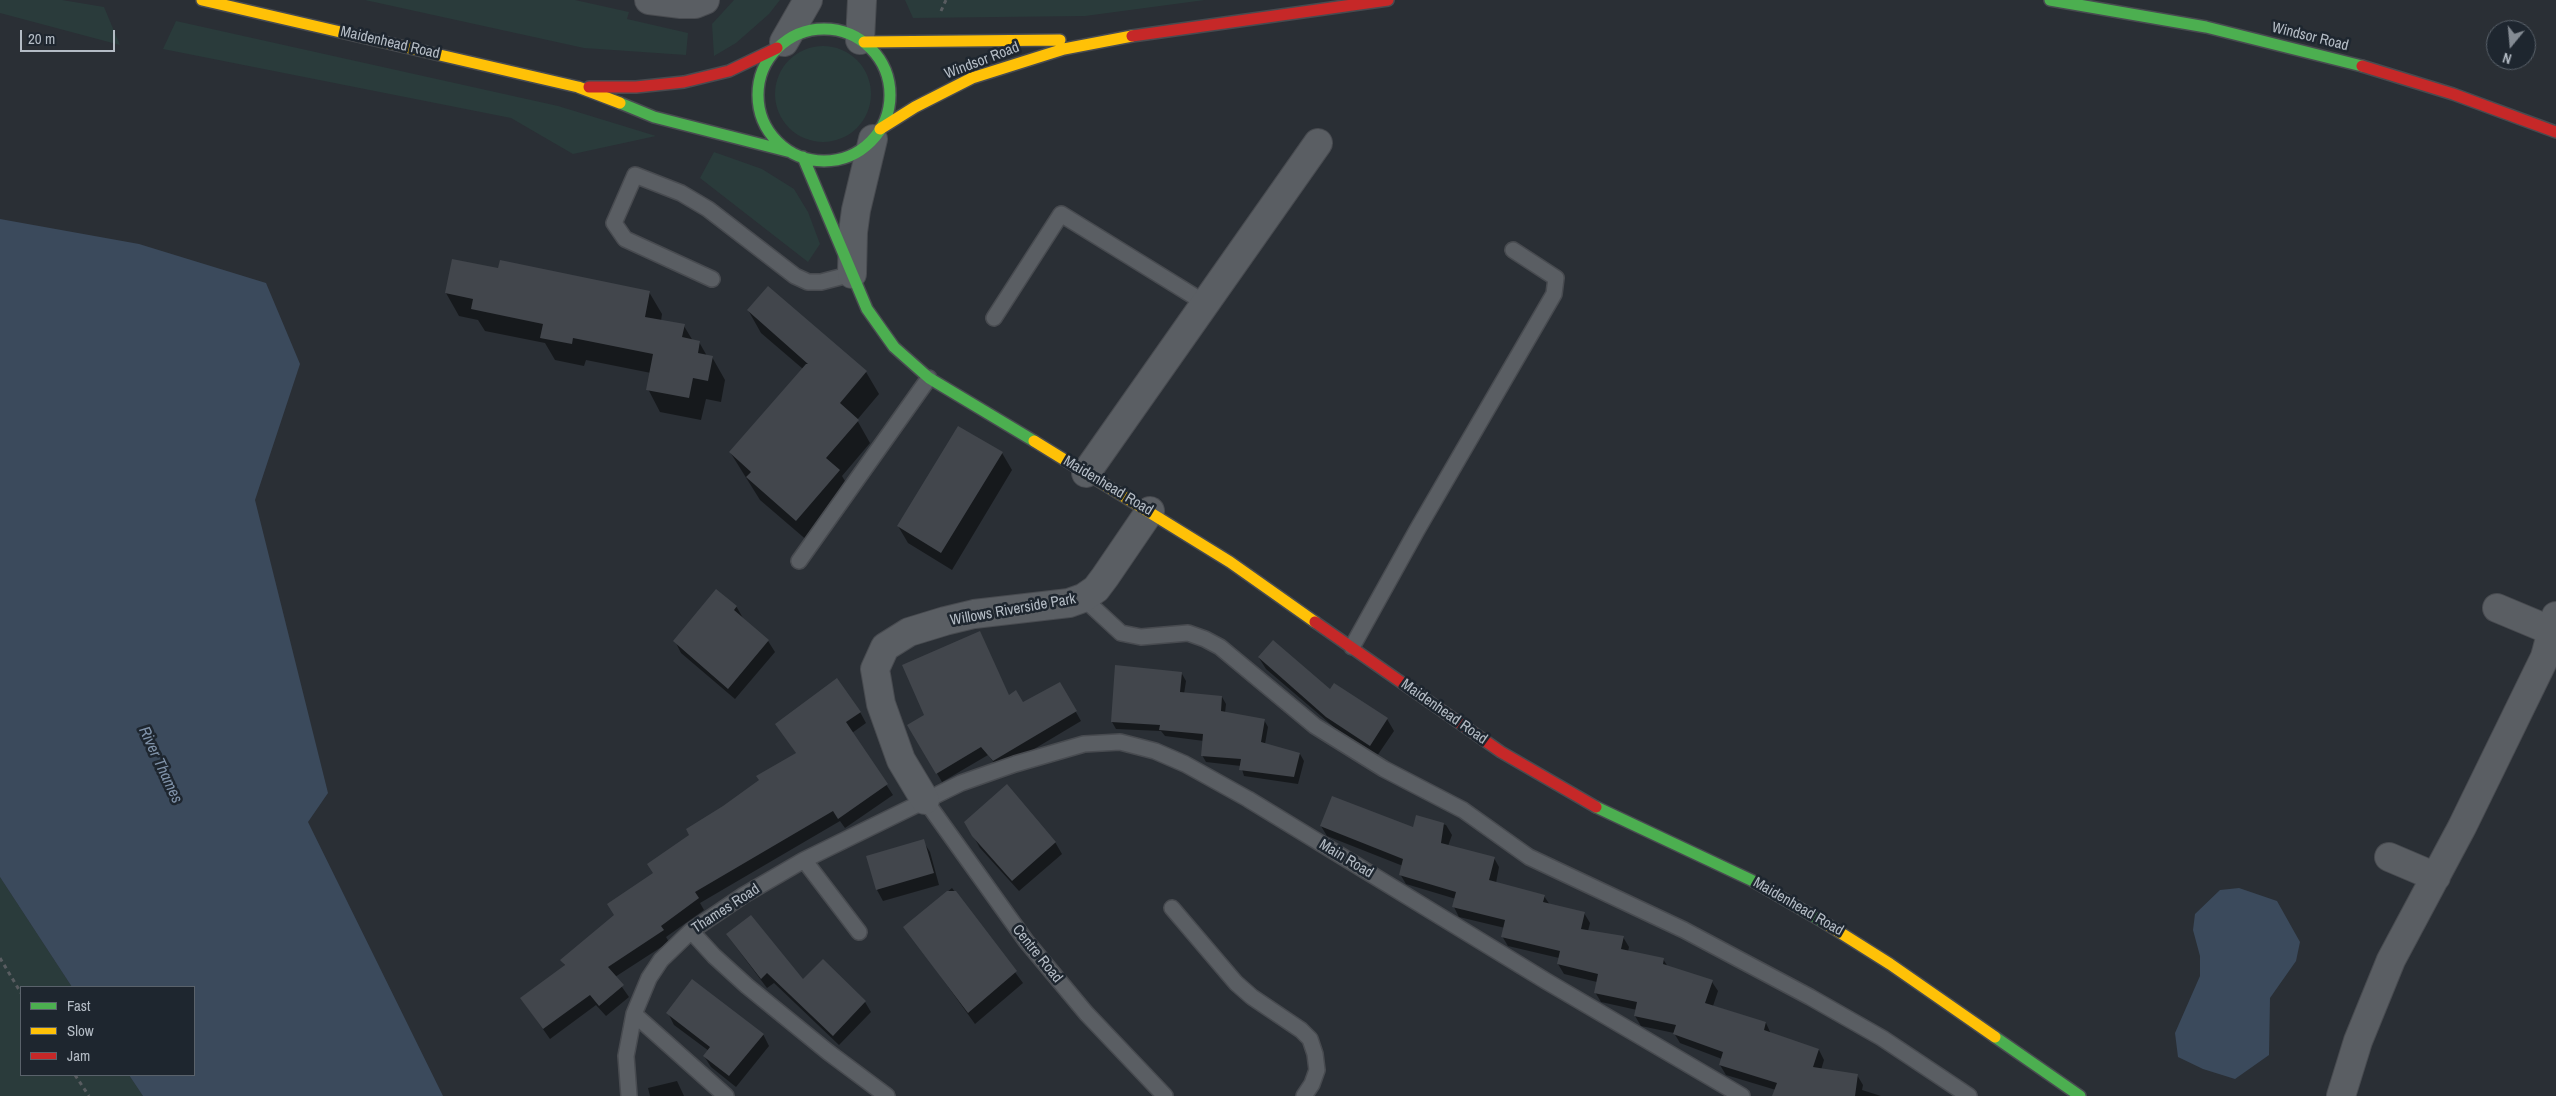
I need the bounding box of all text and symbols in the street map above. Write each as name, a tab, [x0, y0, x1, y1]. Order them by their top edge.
street label: Windsor Road	[2270, 19, 2350, 55]
scale bar	[22, 20, 118, 52]
north arrow	[2486, 20, 2536, 70]
street label: Maidenhead Road	[339, 23, 441, 63]
text: 20 m	[28, 28, 55, 49]
street label: Windsor Road	[942, 39, 1022, 83]
text: N	[2500, 49, 2514, 68]
street label: Maidenhead Road	[1060, 452, 1156, 520]
street label: Willows Riverside Park	[949, 590, 1077, 630]
street label: Maidenhead Road	[1397, 676, 1491, 748]
water label: River Thames	[134, 724, 186, 806]
street label: Main Road	[1316, 836, 1376, 882]
street label: Maidenhead Road	[1750, 874, 1846, 940]
street label: Thames Road	[689, 880, 763, 938]
street label: Centre Road	[1008, 921, 1066, 987]
legend	[20, 986, 195, 1076]
text: Fast	[67, 995, 90, 1016]
text: Slow	[67, 1020, 94, 1041]
text: Jam	[67, 1045, 90, 1066]

